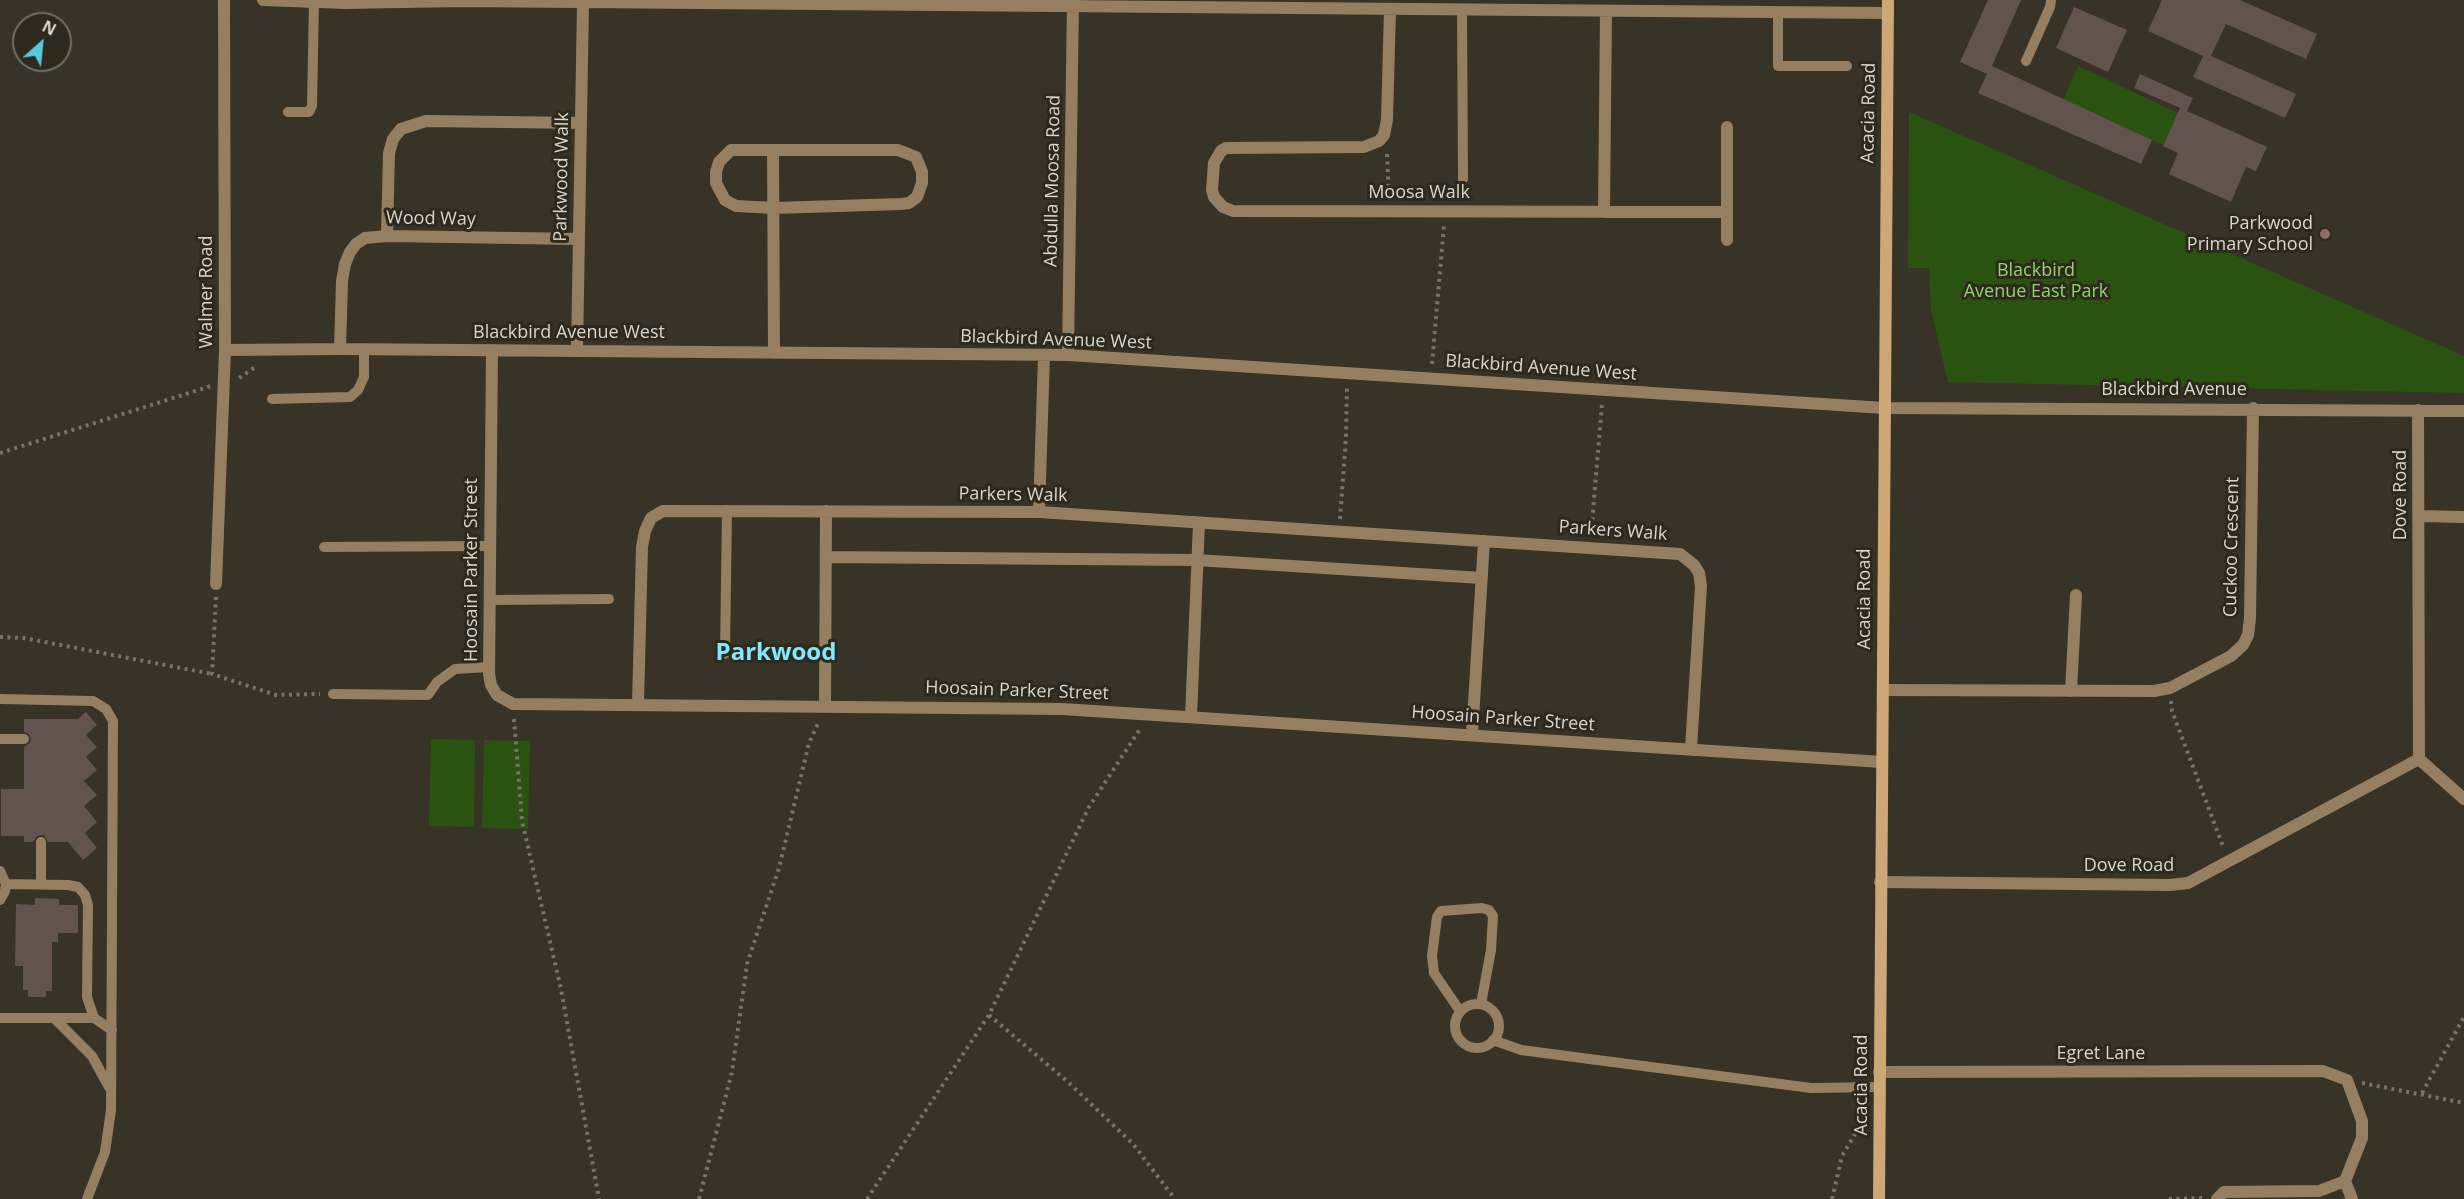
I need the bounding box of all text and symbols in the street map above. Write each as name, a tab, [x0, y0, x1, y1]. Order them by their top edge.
north arrow	[12, 12, 72, 72]
text: N	[38, 15, 60, 40]
street label: Acacia Road	[1857, 62, 1881, 164]
street label: Abdulla Moosa Road	[1041, 95, 1065, 267]
street label: Parkwood Walk	[550, 112, 574, 242]
street label: Moosa Walk	[1368, 182, 1470, 204]
street label: Wood Way	[386, 207, 476, 231]
place label: Parkwood Primary School	[2187, 213, 2313, 256]
marker: Parkwood Primary School	[2318, 227, 2332, 241]
street label: Walmer Road	[196, 236, 218, 348]
park label: Blackbird Avenue East Park	[1964, 260, 2108, 302]
street label: Blackbird Avenue West	[473, 322, 665, 344]
street label: Blackbird Avenue West	[960, 326, 1152, 354]
street label: Blackbird Avenue West	[1445, 351, 1637, 385]
street label: Blackbird Avenue	[2101, 379, 2247, 401]
street label: Dove Road	[2390, 450, 2412, 540]
street label: Cuckoo Crescent	[2220, 477, 2244, 617]
street label: Hoosain Parker Street	[461, 478, 483, 662]
street label: Parkers Walk	[958, 483, 1068, 507]
street label: Parkers Walk	[1558, 516, 1668, 546]
street label: Acacia Road	[1854, 549, 1876, 649]
district label: Parkwood	[716, 639, 836, 667]
street label: Hoosain Parker Street	[925, 677, 1109, 705]
street label: Hoosain Parker Street	[1411, 702, 1595, 736]
street label: Dove Road	[2084, 855, 2174, 877]
street label: Acacia Road	[1851, 1035, 1873, 1135]
street label: Egret Lane	[2057, 1043, 2145, 1065]

